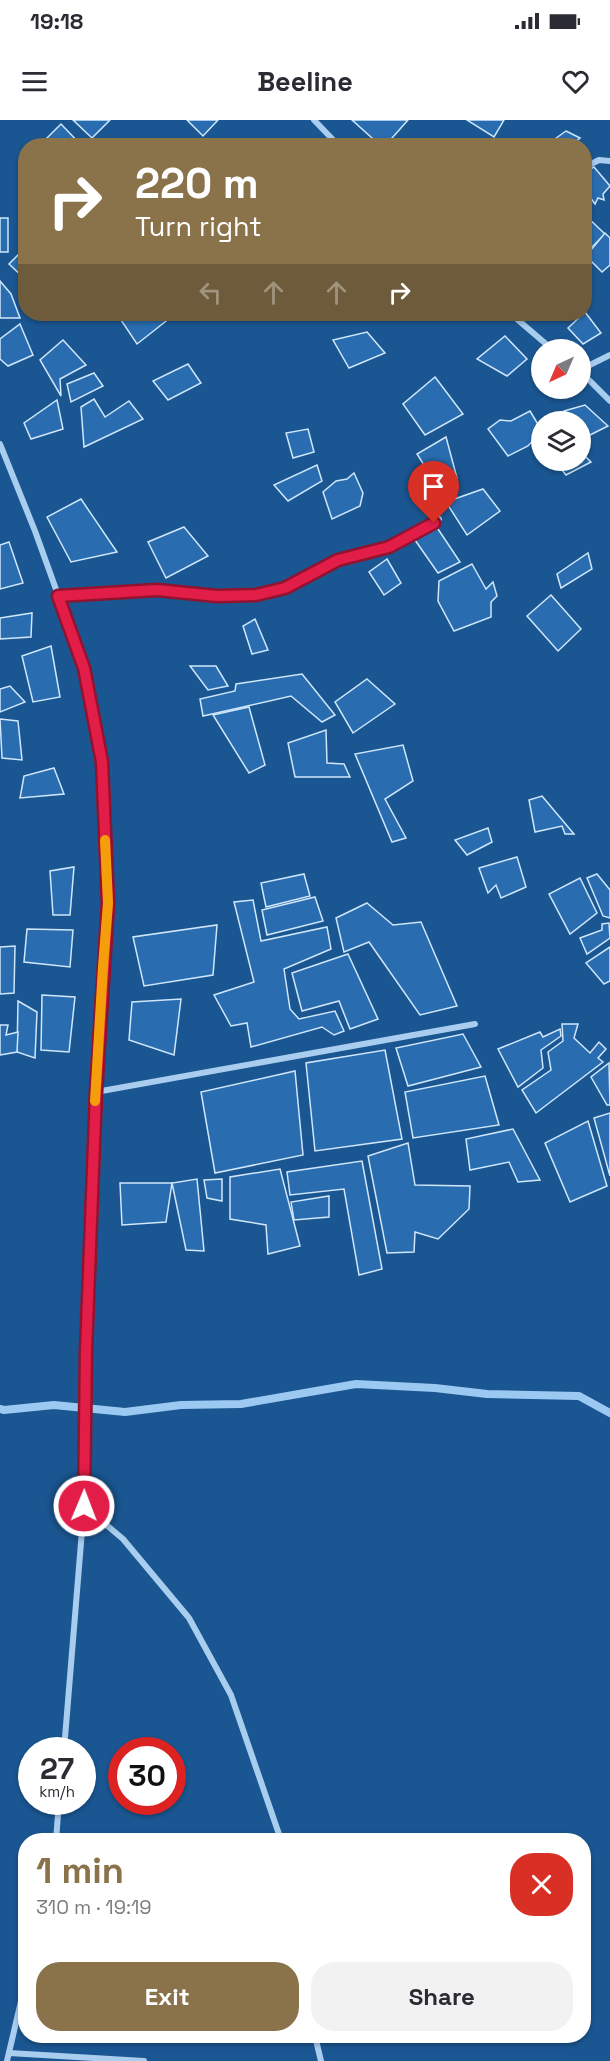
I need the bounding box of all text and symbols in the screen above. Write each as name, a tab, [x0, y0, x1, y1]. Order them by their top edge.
text: 19:18	[30, 7, 83, 35]
text: Beeline	[257, 64, 353, 99]
icon: menu	[18, 65, 51, 98]
icon: heart	[559, 65, 592, 98]
text: 220 m	[135, 157, 259, 210]
icon: right	[36, 162, 114, 240]
text: Turn right	[135, 209, 262, 244]
icon: left	[194, 276, 227, 309]
icon: ahead	[257, 276, 290, 309]
icon: ahead	[320, 276, 353, 309]
icon: right	[383, 276, 416, 309]
north arrow	[531, 339, 591, 399]
map controls	[531, 339, 591, 471]
button: layers	[531, 411, 591, 471]
pin	[408, 461, 459, 523]
icon: arrive	[417, 470, 450, 503]
position arrow	[52, 1474, 116, 1538]
speed limit sign: 30	[108, 1737, 186, 1815]
text: 27	[40, 1749, 74, 1788]
text: km/h	[39, 1782, 75, 1801]
text: 1 min	[36, 1848, 124, 1894]
button: close	[510, 1853, 573, 1916]
text: 310 m · 19:19	[36, 1894, 152, 1920]
button: Exit	[36, 1962, 299, 2031]
button: Share	[311, 1962, 573, 2031]

